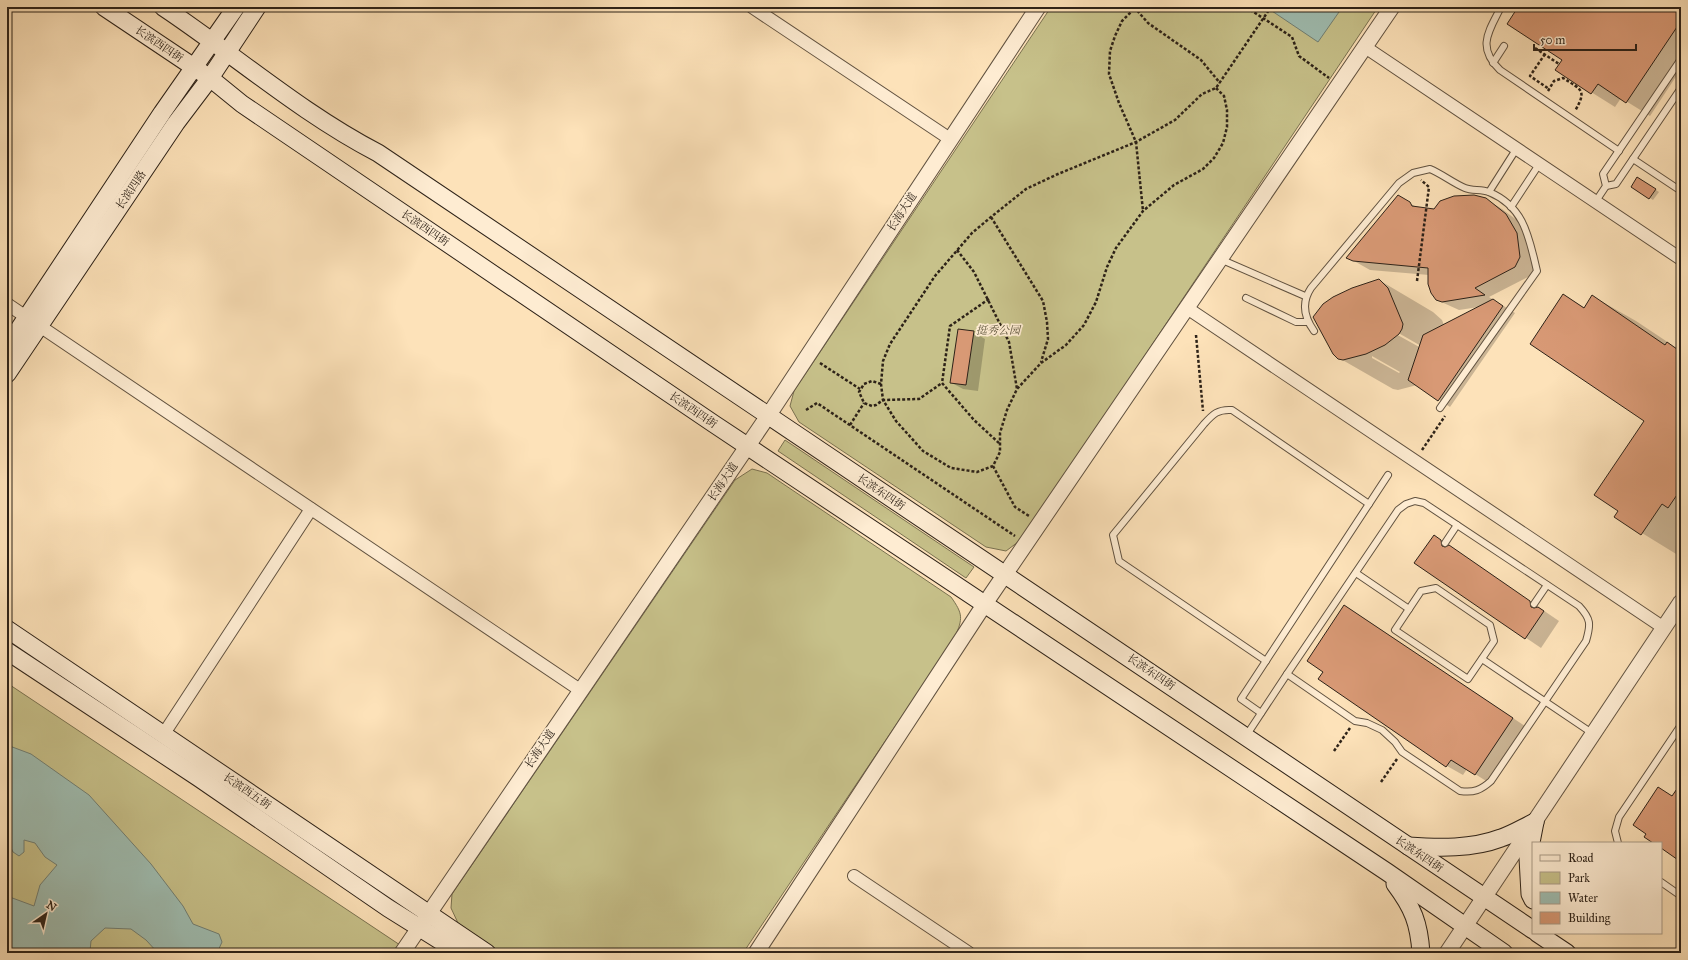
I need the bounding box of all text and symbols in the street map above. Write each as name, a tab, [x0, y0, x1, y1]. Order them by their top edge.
street label: 长滨西四街	[133, 23, 185, 65]
scale bar	[1534, 26, 1636, 52]
text: 50 m	[1540, 33, 1565, 47]
street label: 长滨四路	[113, 168, 149, 212]
street label: 长海大道	[885, 190, 919, 234]
street label: 长滨西四街	[399, 207, 451, 249]
park label: 挺秀公园	[976, 324, 1022, 337]
street label: 长滨西四街	[667, 389, 719, 431]
street label: 长海大道	[705, 460, 741, 504]
street label: 长滨东四街	[855, 471, 907, 513]
street label: 长滨东四街	[1125, 651, 1177, 693]
street label: 长海大道	[522, 727, 558, 771]
street label: 长滨西五街	[221, 770, 273, 812]
street label: 长滨东四街	[1393, 833, 1445, 875]
legend	[1532, 842, 1662, 934]
text: Road	[1568, 851, 1594, 865]
text: Park	[1568, 871, 1590, 885]
text: Water	[1568, 891, 1598, 905]
north arrow	[26, 894, 66, 934]
text: N	[44, 898, 59, 914]
text: Building	[1568, 911, 1611, 926]

